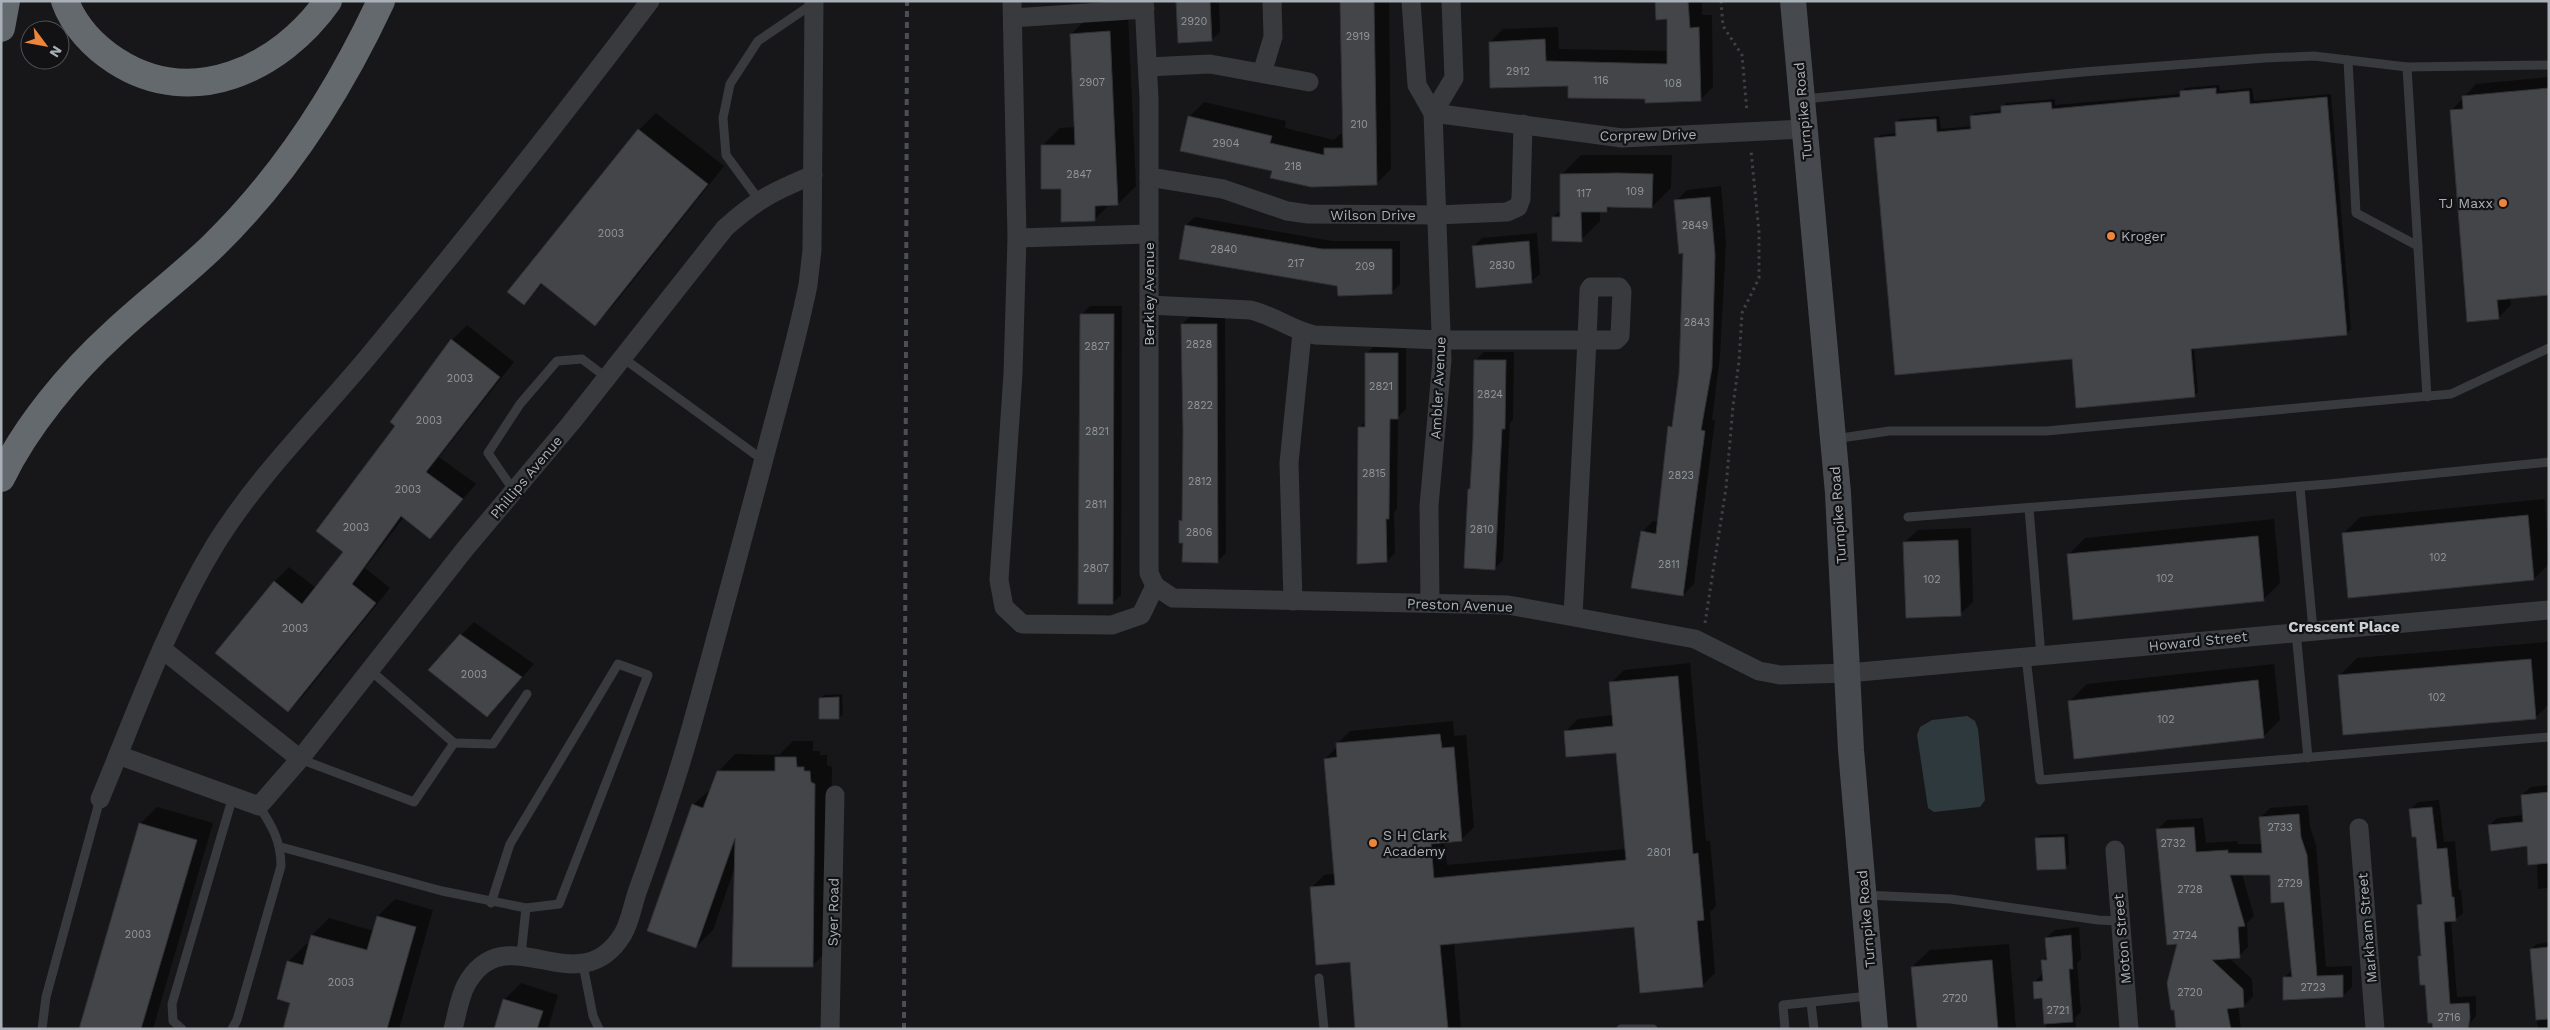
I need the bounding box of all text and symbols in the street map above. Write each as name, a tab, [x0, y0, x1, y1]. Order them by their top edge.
house number: 2920	[1181, 15, 1207, 28]
north arrow	[20, 20, 70, 70]
house number: 2919	[1346, 30, 1370, 43]
text: N	[46, 43, 66, 61]
street label: Turnpike Road	[1791, 62, 1815, 160]
house number: 2912	[1506, 65, 1530, 78]
house number: 116	[1593, 74, 1609, 87]
house number: 2907	[1079, 76, 1105, 89]
house number: 108	[1664, 77, 1682, 90]
house number: 210	[1350, 118, 1368, 131]
street label: Corprew Drive	[1599, 126, 1697, 144]
house number: 2904	[1213, 137, 1240, 150]
house number: 218	[1284, 160, 1302, 173]
house number: 2847	[1066, 168, 1092, 181]
house number: 109	[1626, 185, 1644, 198]
house number: 117	[1577, 187, 1591, 200]
place label: TJ Maxx	[2438, 195, 2493, 211]
marker: TJ Maxx	[2497, 197, 2509, 209]
street label: Wilson Drive	[1330, 207, 1416, 223]
house number: 2849	[1682, 219, 1709, 232]
house number: 2003	[598, 227, 624, 240]
place label: Kroger	[2121, 228, 2166, 244]
marker: Kroger	[2105, 230, 2117, 242]
street label: Berkley Avenue	[1141, 242, 1157, 346]
house number: 2840	[1211, 243, 1238, 256]
house number: 217	[1288, 257, 1304, 270]
house number: 2830	[1489, 259, 1515, 272]
house number: 209	[1355, 260, 1375, 273]
house number: 2843	[1684, 316, 1710, 329]
street label: Ambler Avenue	[1427, 336, 1449, 440]
house number: 2828	[1186, 338, 1212, 351]
house number: 2827	[1084, 340, 1110, 353]
house number: 2003	[447, 372, 473, 385]
house number: 2821	[1369, 380, 1393, 393]
house number: 2824	[1477, 388, 1503, 401]
house number: 2822	[1187, 399, 1213, 412]
house number: 2003	[416, 414, 442, 427]
house number: 2821	[1085, 425, 1109, 438]
street label: Phillips Avenue	[487, 432, 565, 522]
street label: Turnpike Road	[1827, 466, 1849, 564]
house number: 2815	[1362, 467, 1386, 480]
house number: 2823	[1668, 469, 1694, 482]
house number: 2812	[1188, 475, 1212, 488]
house number: 2003	[395, 483, 421, 496]
house number: 2811	[1085, 498, 1107, 511]
house number: 2003	[343, 521, 369, 534]
house number: 2810	[1470, 523, 1494, 536]
house number: 2806	[1186, 526, 1213, 539]
house number: 102	[2429, 551, 2447, 564]
house number: 2811	[1658, 558, 1680, 571]
house number: 2807	[1083, 562, 1109, 575]
house number: 102	[2156, 572, 2174, 585]
house number: 102	[1923, 573, 1941, 586]
street label: Preston Avenue	[1407, 595, 1513, 615]
district label: Crescent Place	[2288, 618, 2400, 636]
house number: 2003	[282, 622, 308, 635]
street label: Howard Street	[2148, 628, 2248, 654]
house number: 2003	[461, 668, 487, 681]
house number: 102	[2428, 691, 2446, 704]
house number: 102	[2157, 713, 2175, 726]
house number: 2733	[2267, 821, 2293, 834]
place label: S H Clark Academy	[1383, 827, 1447, 859]
marker: S H Clark Academy	[1367, 837, 1379, 849]
house number: 2732	[2160, 837, 2186, 850]
house number: 2801	[1647, 846, 1671, 859]
street label: Turnpike Road	[1854, 870, 1878, 968]
street label: Markham Street	[2354, 872, 2380, 984]
house number: 2729	[2277, 877, 2303, 890]
street label: Syer Road	[824, 878, 842, 946]
house number: 2728	[2177, 883, 2203, 896]
street label: Moton Street	[2110, 893, 2134, 985]
house number: 2003	[125, 928, 151, 941]
house number: 2724	[2172, 929, 2198, 942]
house number: 2003	[328, 976, 354, 989]
house number: 2723	[2300, 981, 2326, 994]
house number: 2720	[2177, 986, 2203, 999]
house number: 2720	[1942, 992, 1968, 1005]
house number: 2721	[2046, 1004, 2070, 1017]
house number: 2716	[2437, 1011, 2461, 1024]

